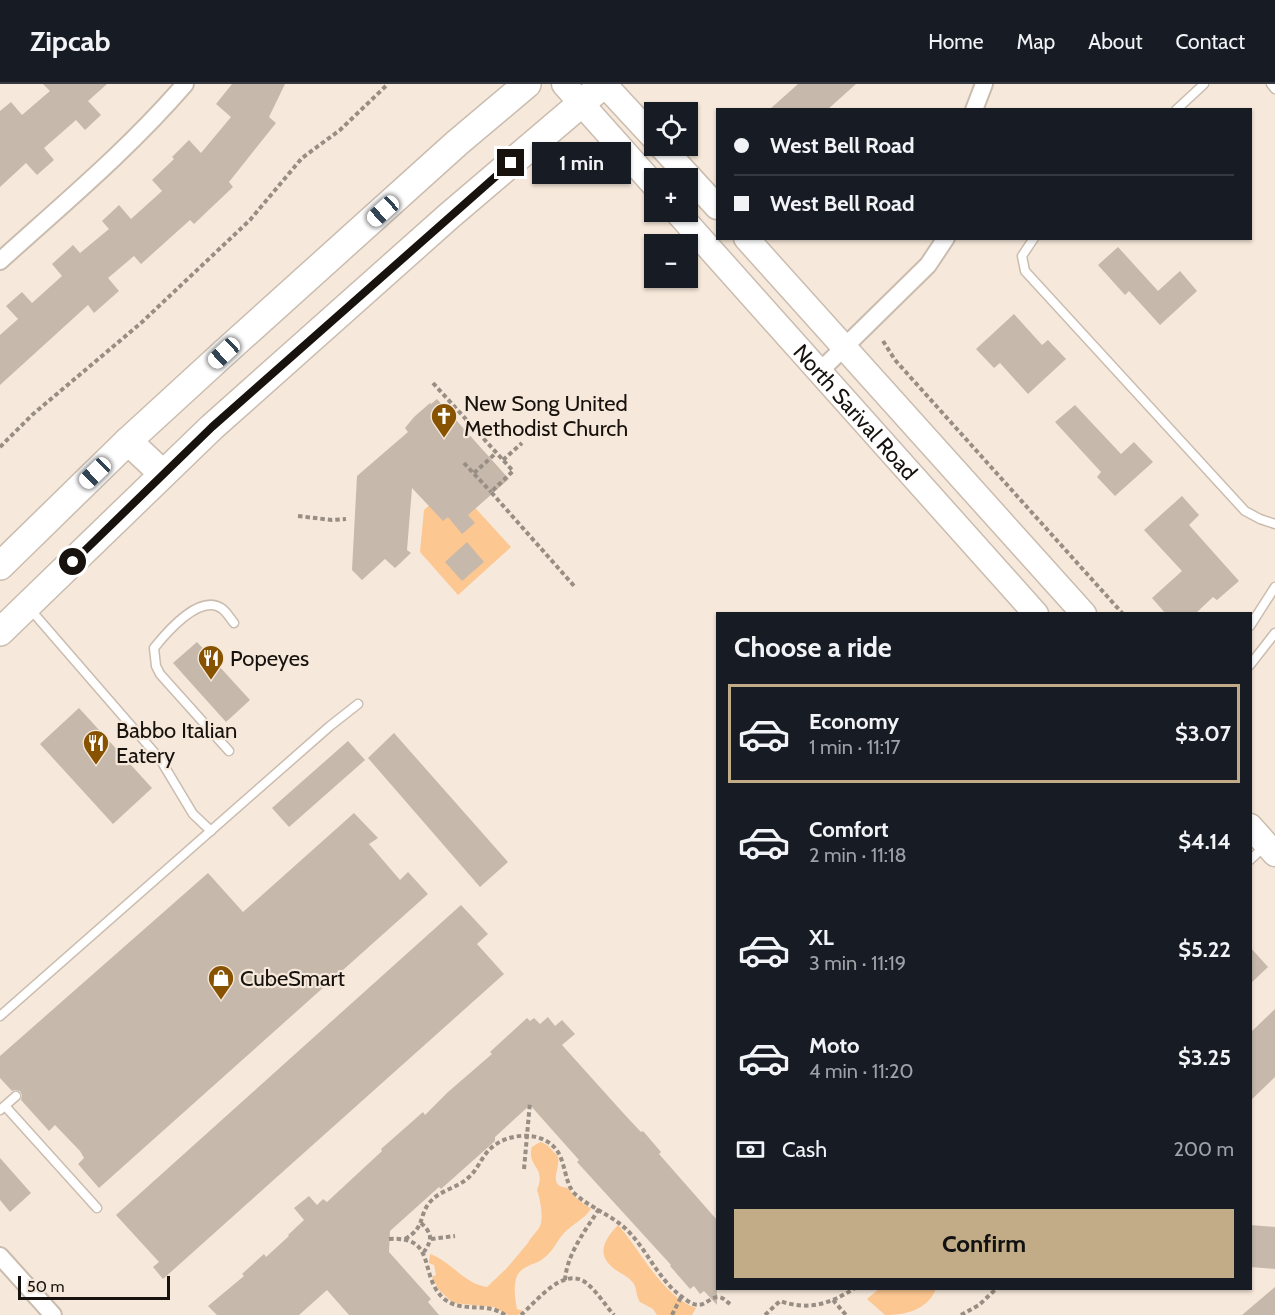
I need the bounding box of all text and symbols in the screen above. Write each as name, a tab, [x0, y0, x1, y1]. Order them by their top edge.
text: Zipcab	[30, 24, 111, 58]
text: Home	[928, 29, 984, 54]
text: Map	[1017, 29, 1055, 54]
text: About	[1088, 29, 1142, 54]
text: Contact	[1175, 29, 1245, 54]
map controls	[644, 102, 698, 288]
button: locate	[644, 102, 698, 156]
text: West Bell Road	[770, 132, 915, 159]
callout: 1 min	[532, 142, 631, 184]
route end	[497, 149, 524, 176]
text: 1 min	[559, 151, 604, 175]
button: +	[644, 168, 698, 222]
text: West Bell Road	[770, 190, 915, 217]
car	[364, 192, 402, 230]
button: −	[644, 234, 698, 288]
car	[205, 334, 243, 372]
street label: North Sarival Road	[788, 339, 923, 486]
place label: New Song United Methodist Church	[464, 390, 628, 442]
church icon: New Song United Methodist Church	[429, 401, 459, 439]
car	[76, 454, 114, 492]
route start	[59, 548, 86, 575]
text: Choose a ride	[734, 631, 892, 664]
restaurant icon: Popeyes	[196, 643, 226, 681]
place label: Popeyes	[230, 645, 309, 672]
icon: car	[737, 707, 791, 761]
text: Economy	[809, 708, 899, 735]
place label: Babbo Italian Eatery	[116, 717, 237, 769]
text: $3.07	[1175, 720, 1231, 747]
restaurant icon: Babbo Italian Eatery	[81, 728, 111, 766]
text: 1 min · 11:17	[809, 735, 901, 759]
icon: car	[737, 815, 791, 869]
text: Comfort	[809, 816, 888, 843]
text: $4.14	[1178, 828, 1231, 855]
text: 2 min · 11:18	[809, 843, 907, 867]
icon: car	[737, 923, 791, 977]
text: XL	[809, 924, 834, 951]
text: $5.22	[1178, 936, 1231, 963]
text: 3 min · 11:19	[809, 951, 906, 975]
shop icon: CubeSmart	[206, 963, 236, 1001]
place label: CubeSmart	[240, 965, 345, 992]
icon: car	[737, 1031, 791, 1085]
text: Moto	[809, 1032, 860, 1059]
text: $3.25	[1178, 1044, 1231, 1071]
text: 4 min · 11:20	[809, 1059, 913, 1083]
icon: cash	[734, 1133, 767, 1166]
text: Cash	[782, 1136, 827, 1163]
text: 200 m	[1174, 1137, 1234, 1161]
button: Confirm	[734, 1209, 1234, 1278]
scale bar	[18, 1273, 170, 1300]
text: 50 m	[27, 1277, 64, 1296]

